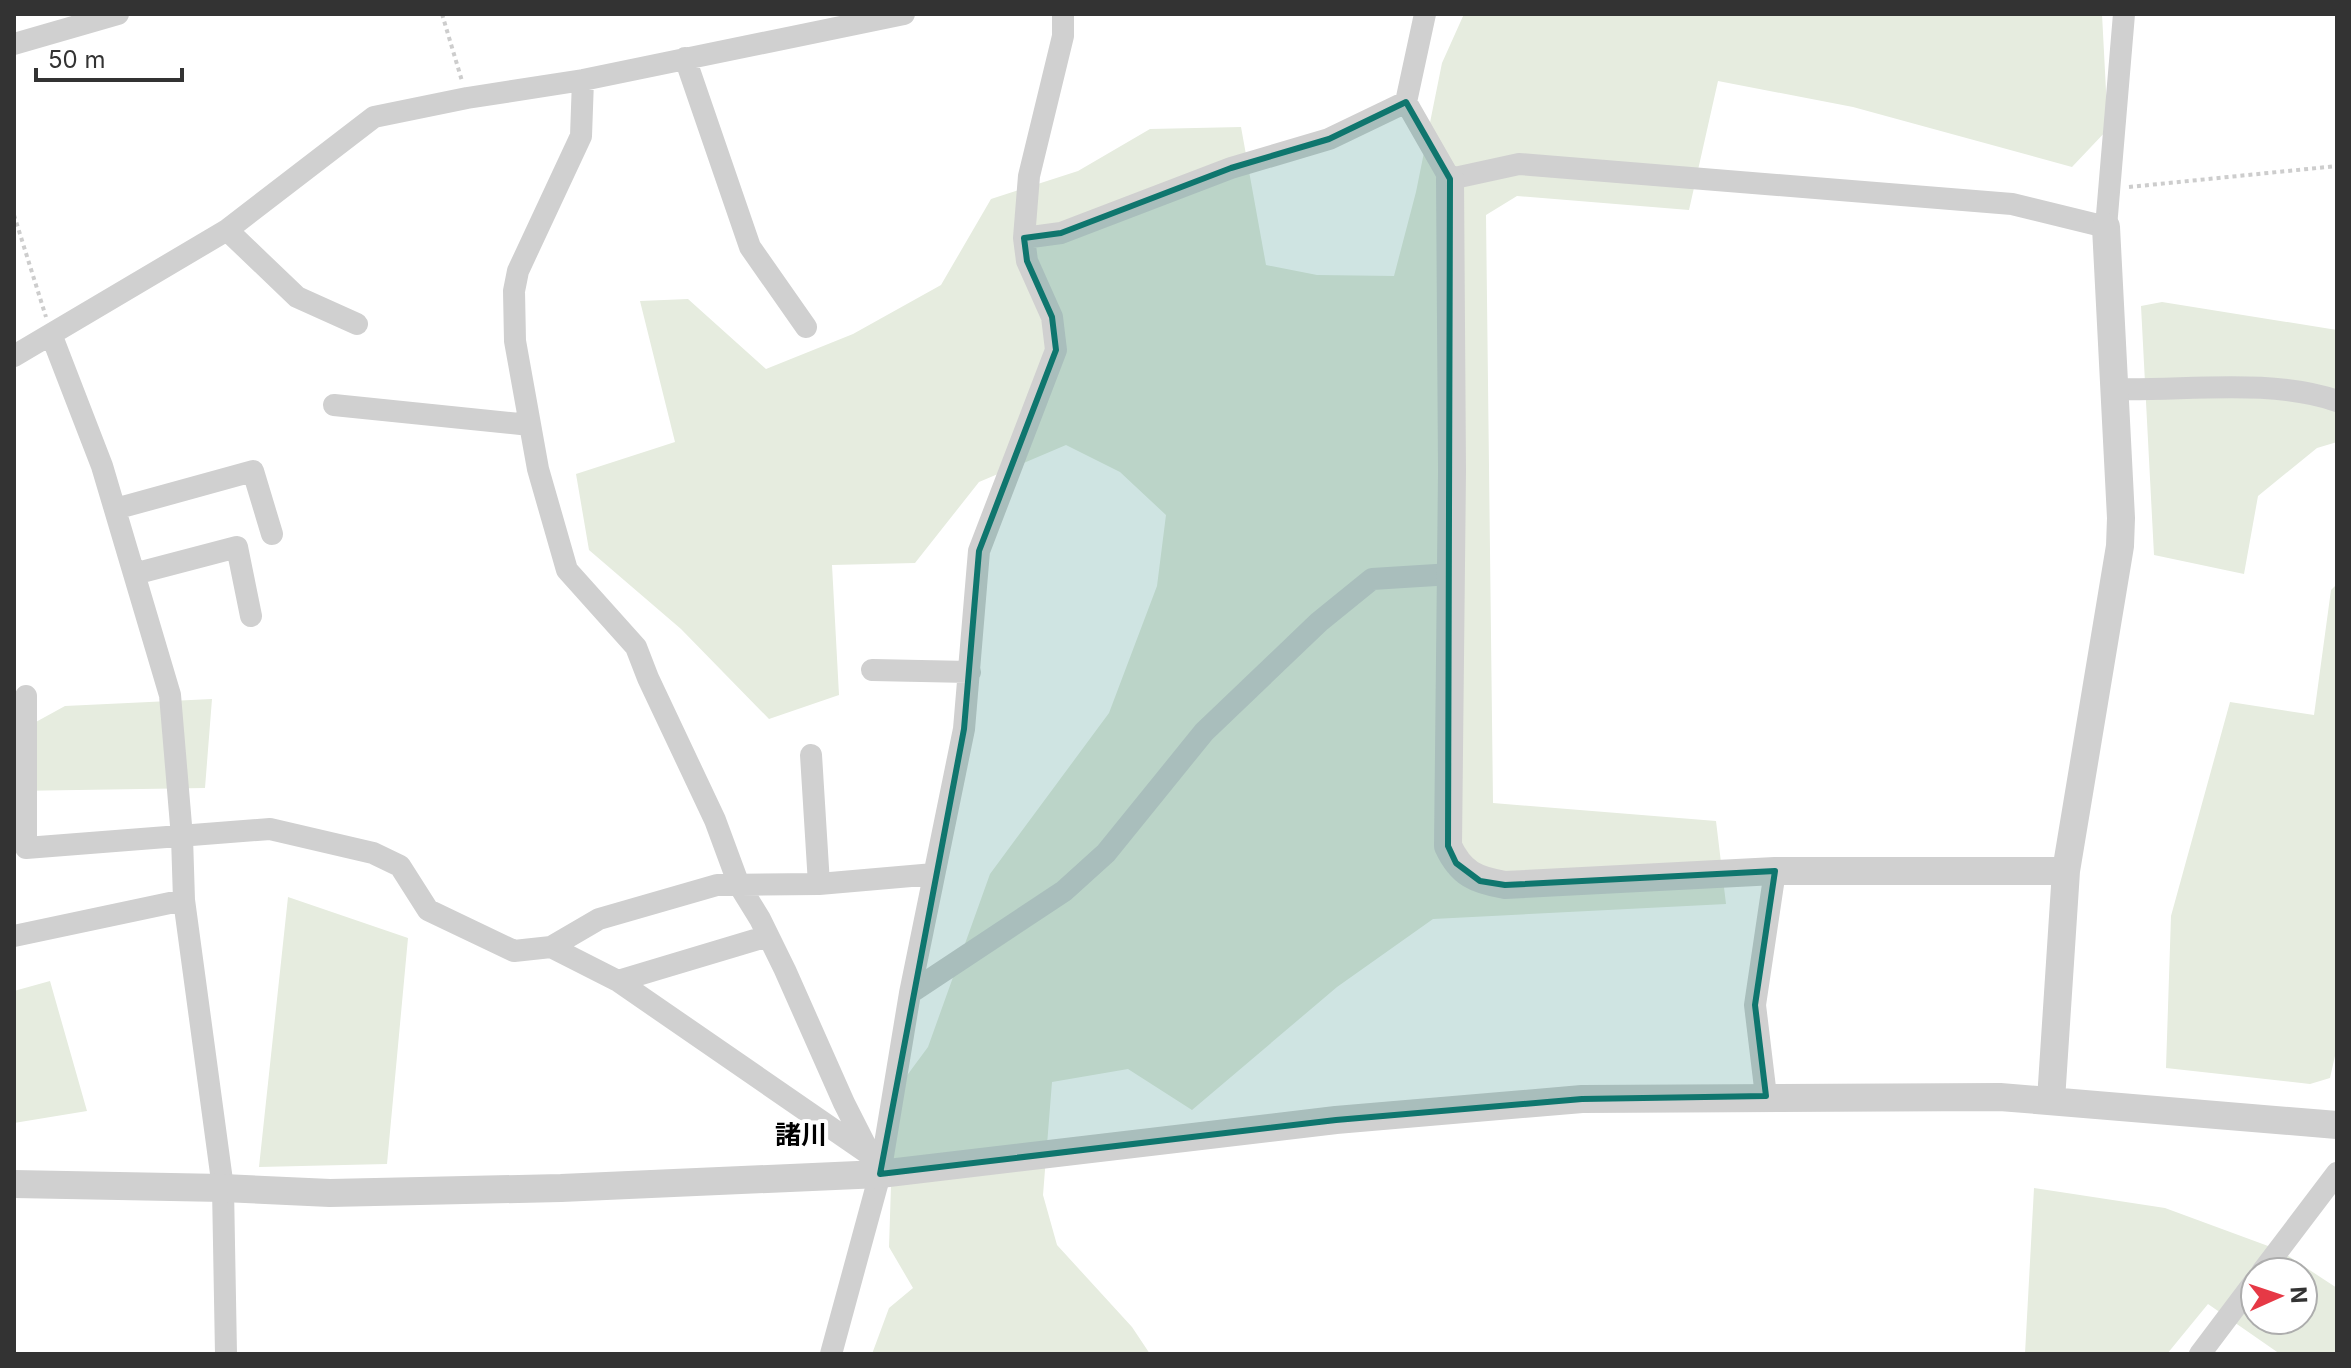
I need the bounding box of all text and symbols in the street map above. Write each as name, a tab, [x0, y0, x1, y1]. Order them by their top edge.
scale bar	[36, 32, 182, 82]
text: 50 m	[48, 45, 106, 74]
district label: 諸川	[775, 1119, 827, 1150]
north arrow	[2239, 1256, 2319, 1336]
text: N	[2286, 1286, 2312, 1304]

